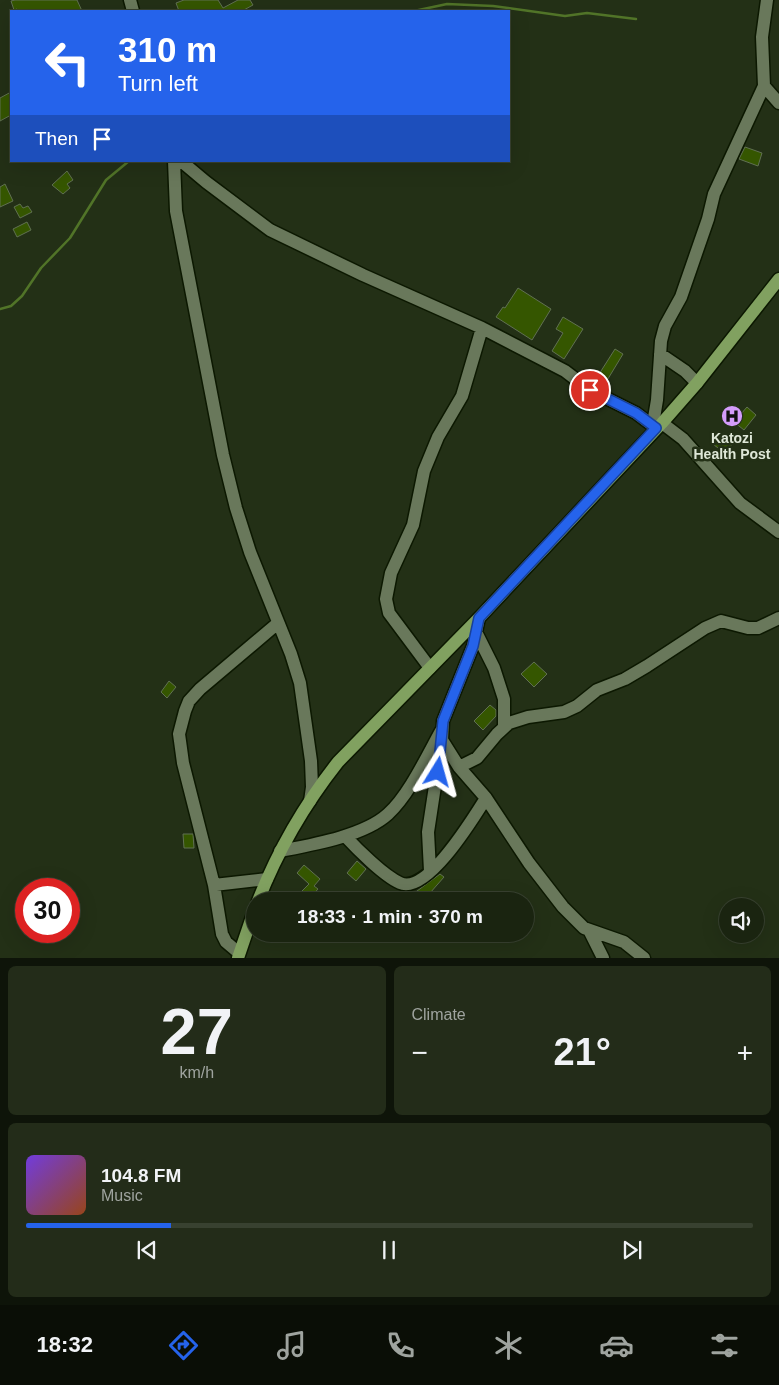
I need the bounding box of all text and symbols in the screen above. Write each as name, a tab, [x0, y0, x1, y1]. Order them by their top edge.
icon: left	[35, 30, 100, 95]
text: 310 m	[118, 30, 217, 69]
text: Turn left	[118, 71, 198, 96]
icon: arrive	[88, 125, 116, 153]
text: Then	[35, 128, 78, 149]
pin	[569, 369, 611, 411]
icon: arrive	[576, 376, 604, 404]
hospital icon: Katozi Health Post	[720, 404, 744, 428]
place label: Katozi Health Post	[693, 430, 771, 462]
position arrow	[411, 745, 463, 797]
speed limit sign: 30	[15, 878, 80, 943]
map controls	[719, 898, 764, 943]
button: sound	[719, 898, 764, 943]
text: 18:33 · 1 min · 370 m	[297, 906, 483, 927]
text: 27	[161, 995, 233, 1068]
text: Climate	[412, 1006, 466, 1023]
text: 21°	[554, 1031, 611, 1073]
text: −	[412, 1037, 428, 1068]
text: +	[737, 1037, 753, 1068]
text: km/h	[179, 1064, 214, 1081]
text: 104.8 FM	[101, 1165, 181, 1186]
text: Music	[101, 1187, 143, 1204]
icon: previous	[133, 1236, 161, 1264]
icon: pause	[375, 1236, 403, 1264]
icon: next	[618, 1236, 646, 1264]
icon: directions	[166, 1328, 201, 1363]
icon: music	[274, 1328, 309, 1363]
icon: phone	[383, 1328, 418, 1363]
icon: climate	[491, 1328, 526, 1363]
icon: car	[599, 1328, 634, 1363]
icon: filters	[707, 1328, 742, 1363]
text: 18:32	[37, 1332, 93, 1357]

